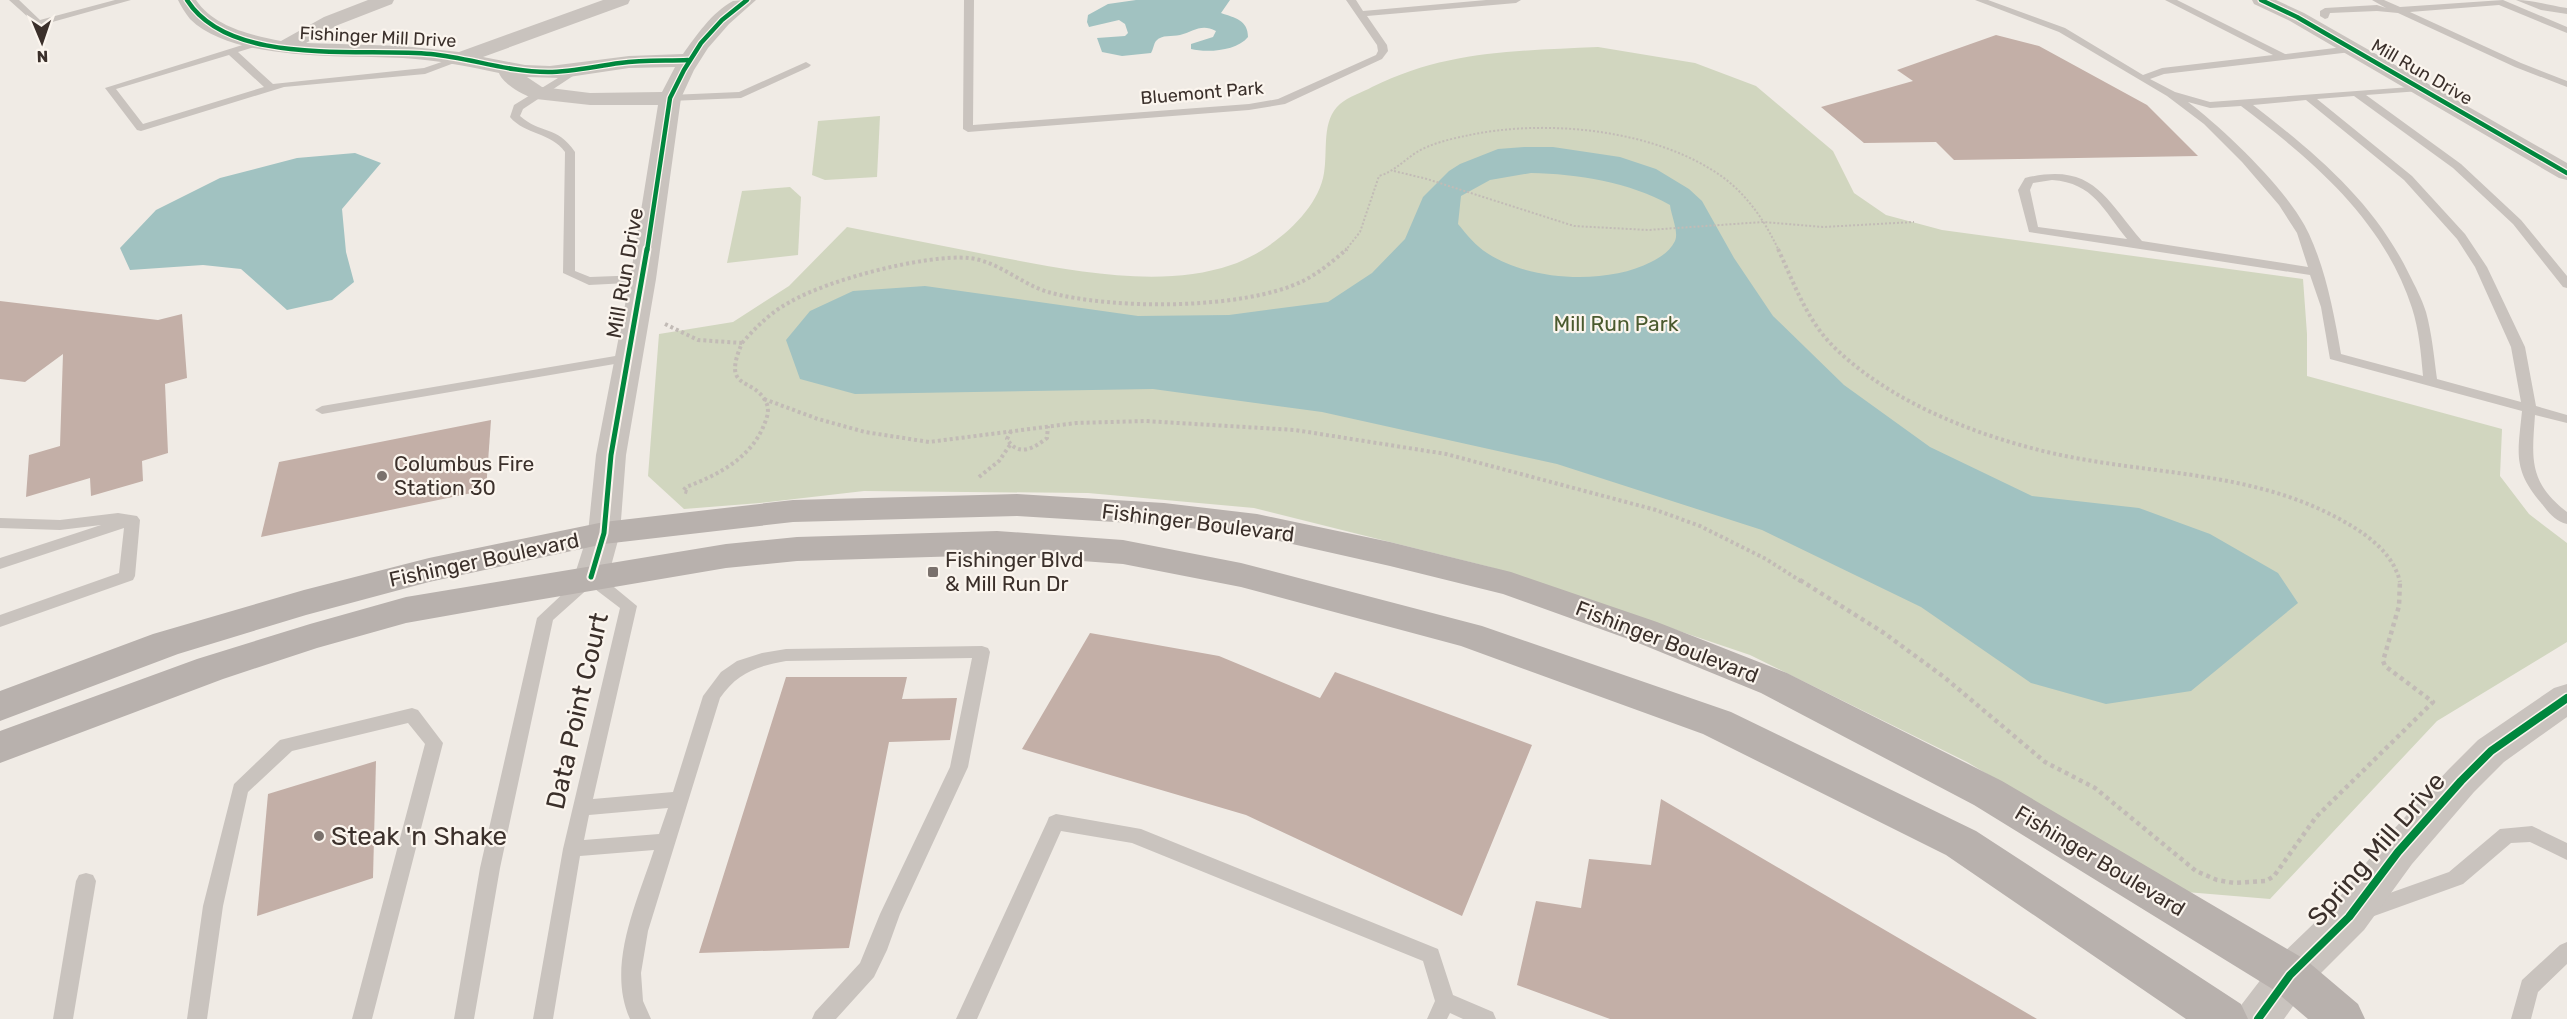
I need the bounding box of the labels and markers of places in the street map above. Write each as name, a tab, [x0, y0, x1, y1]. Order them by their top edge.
place label: Columbus Fire Station 30	[394, 451, 534, 500]
marker: Columbus Fire Station 30	[375, 469, 389, 483]
place label: Fishinger Blvd & Mill Run Dr	[945, 547, 1083, 596]
marker: Fishinger Blvd & Mill Run Dr	[926, 565, 940, 579]
place label: Steak 'n Shake	[331, 821, 507, 852]
marker: Steak 'n Shake	[312, 829, 326, 843]

